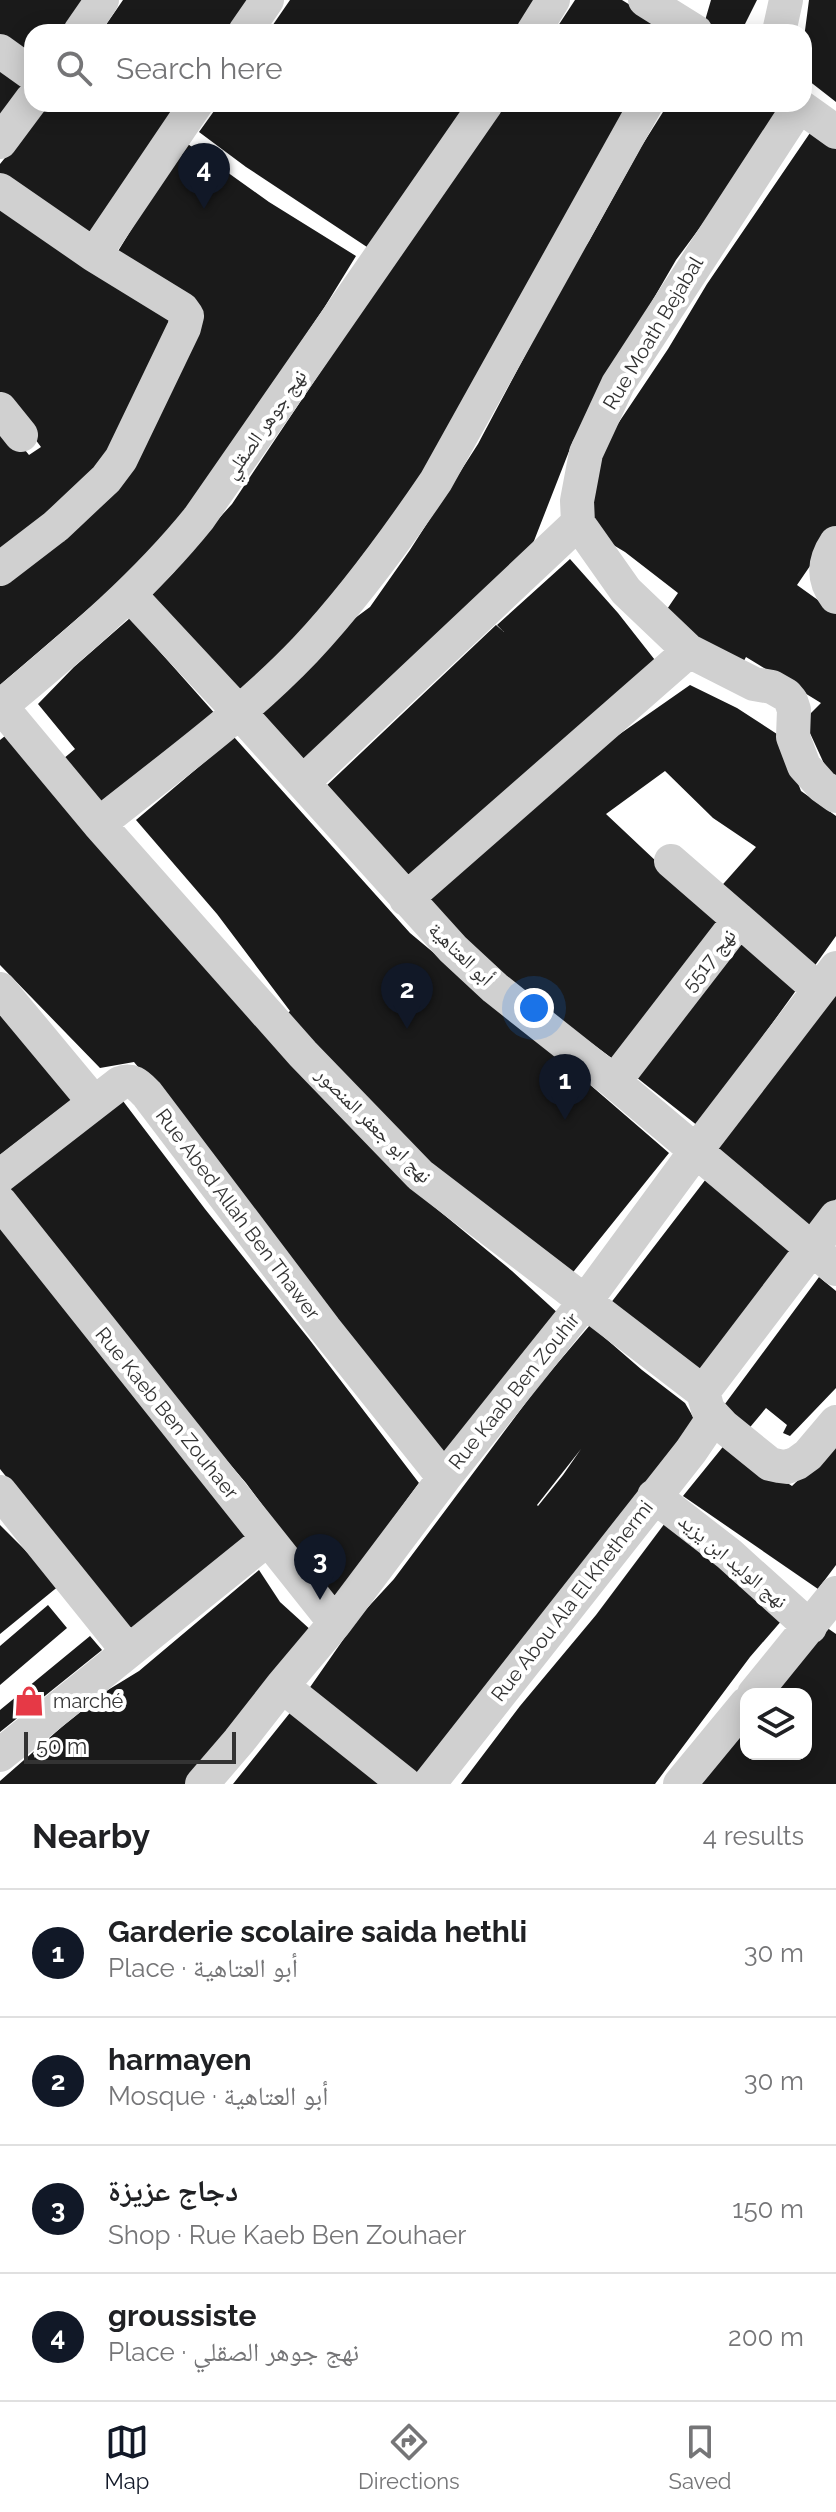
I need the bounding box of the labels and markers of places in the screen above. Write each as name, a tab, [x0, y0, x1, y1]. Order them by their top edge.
pin: 4	[178, 143, 230, 209]
pin: 2	[381, 963, 433, 1029]
pin: 1	[539, 1054, 591, 1120]
pin: 3	[294, 1534, 346, 1600]
shop icon: marché	[12, 1684, 46, 1718]
place label: marché	[53, 1689, 124, 1713]

